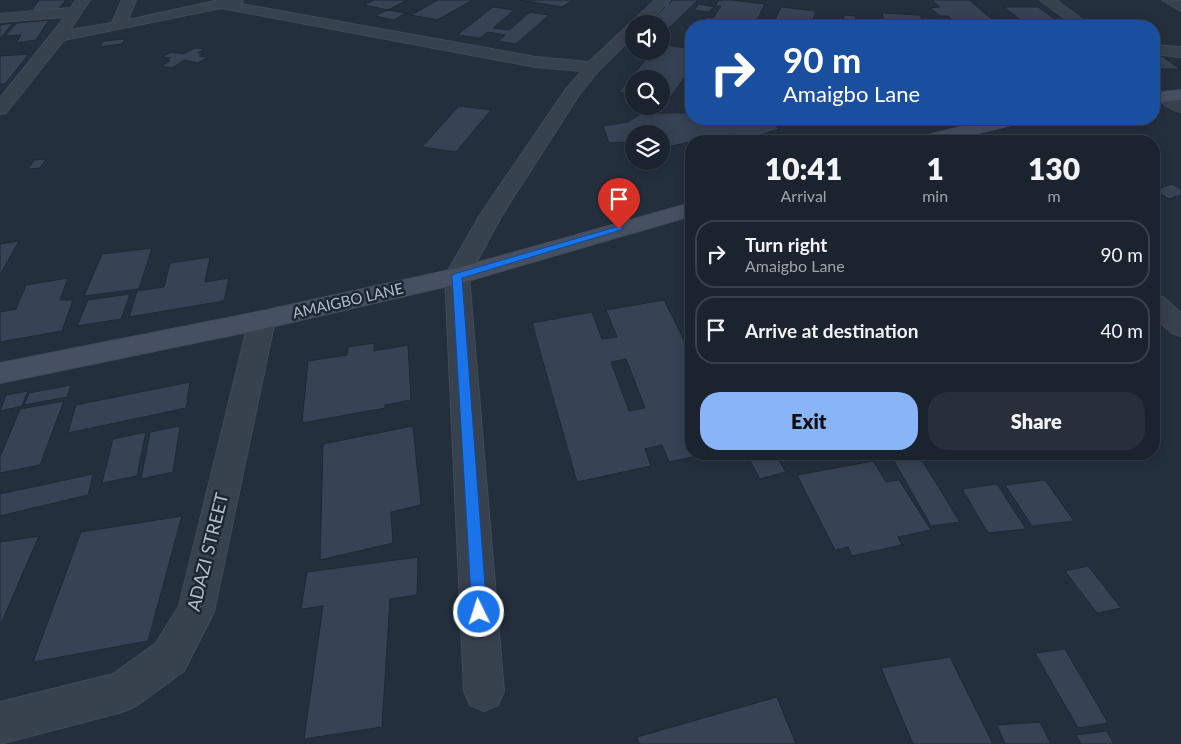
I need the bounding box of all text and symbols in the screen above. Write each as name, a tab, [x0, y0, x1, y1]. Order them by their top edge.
map controls	[625, 15, 670, 170]
button: sound	[625, 15, 670, 60]
text: 90 m	[783, 38, 861, 80]
icon: right	[700, 40, 765, 105]
button: search	[625, 70, 670, 115]
text: Amaigbo Lane	[783, 80, 920, 107]
button: layers	[625, 125, 670, 170]
text: 10:41	[765, 150, 842, 186]
text: 1	[926, 150, 944, 186]
text: 130	[1028, 150, 1080, 186]
pin	[598, 178, 640, 229]
icon: arrive	[605, 185, 633, 213]
text: Arrival	[781, 186, 827, 205]
text: min	[922, 186, 948, 205]
text: m	[1047, 186, 1061, 205]
text: Turn right	[745, 233, 827, 256]
icon: right	[702, 240, 730, 268]
text: 90 m	[1100, 243, 1143, 266]
text: Amaigbo Lane	[745, 256, 845, 275]
street label: AMAIGBO LANE	[291, 279, 405, 321]
icon: arrive	[702, 316, 730, 344]
text: Arrive at destination	[745, 319, 918, 342]
text: 40 m	[1100, 319, 1143, 342]
button: Exit	[700, 392, 918, 450]
button: Share	[928, 392, 1145, 450]
street label: ADAZI STREET	[182, 490, 232, 613]
position arrow	[452, 585, 504, 637]

